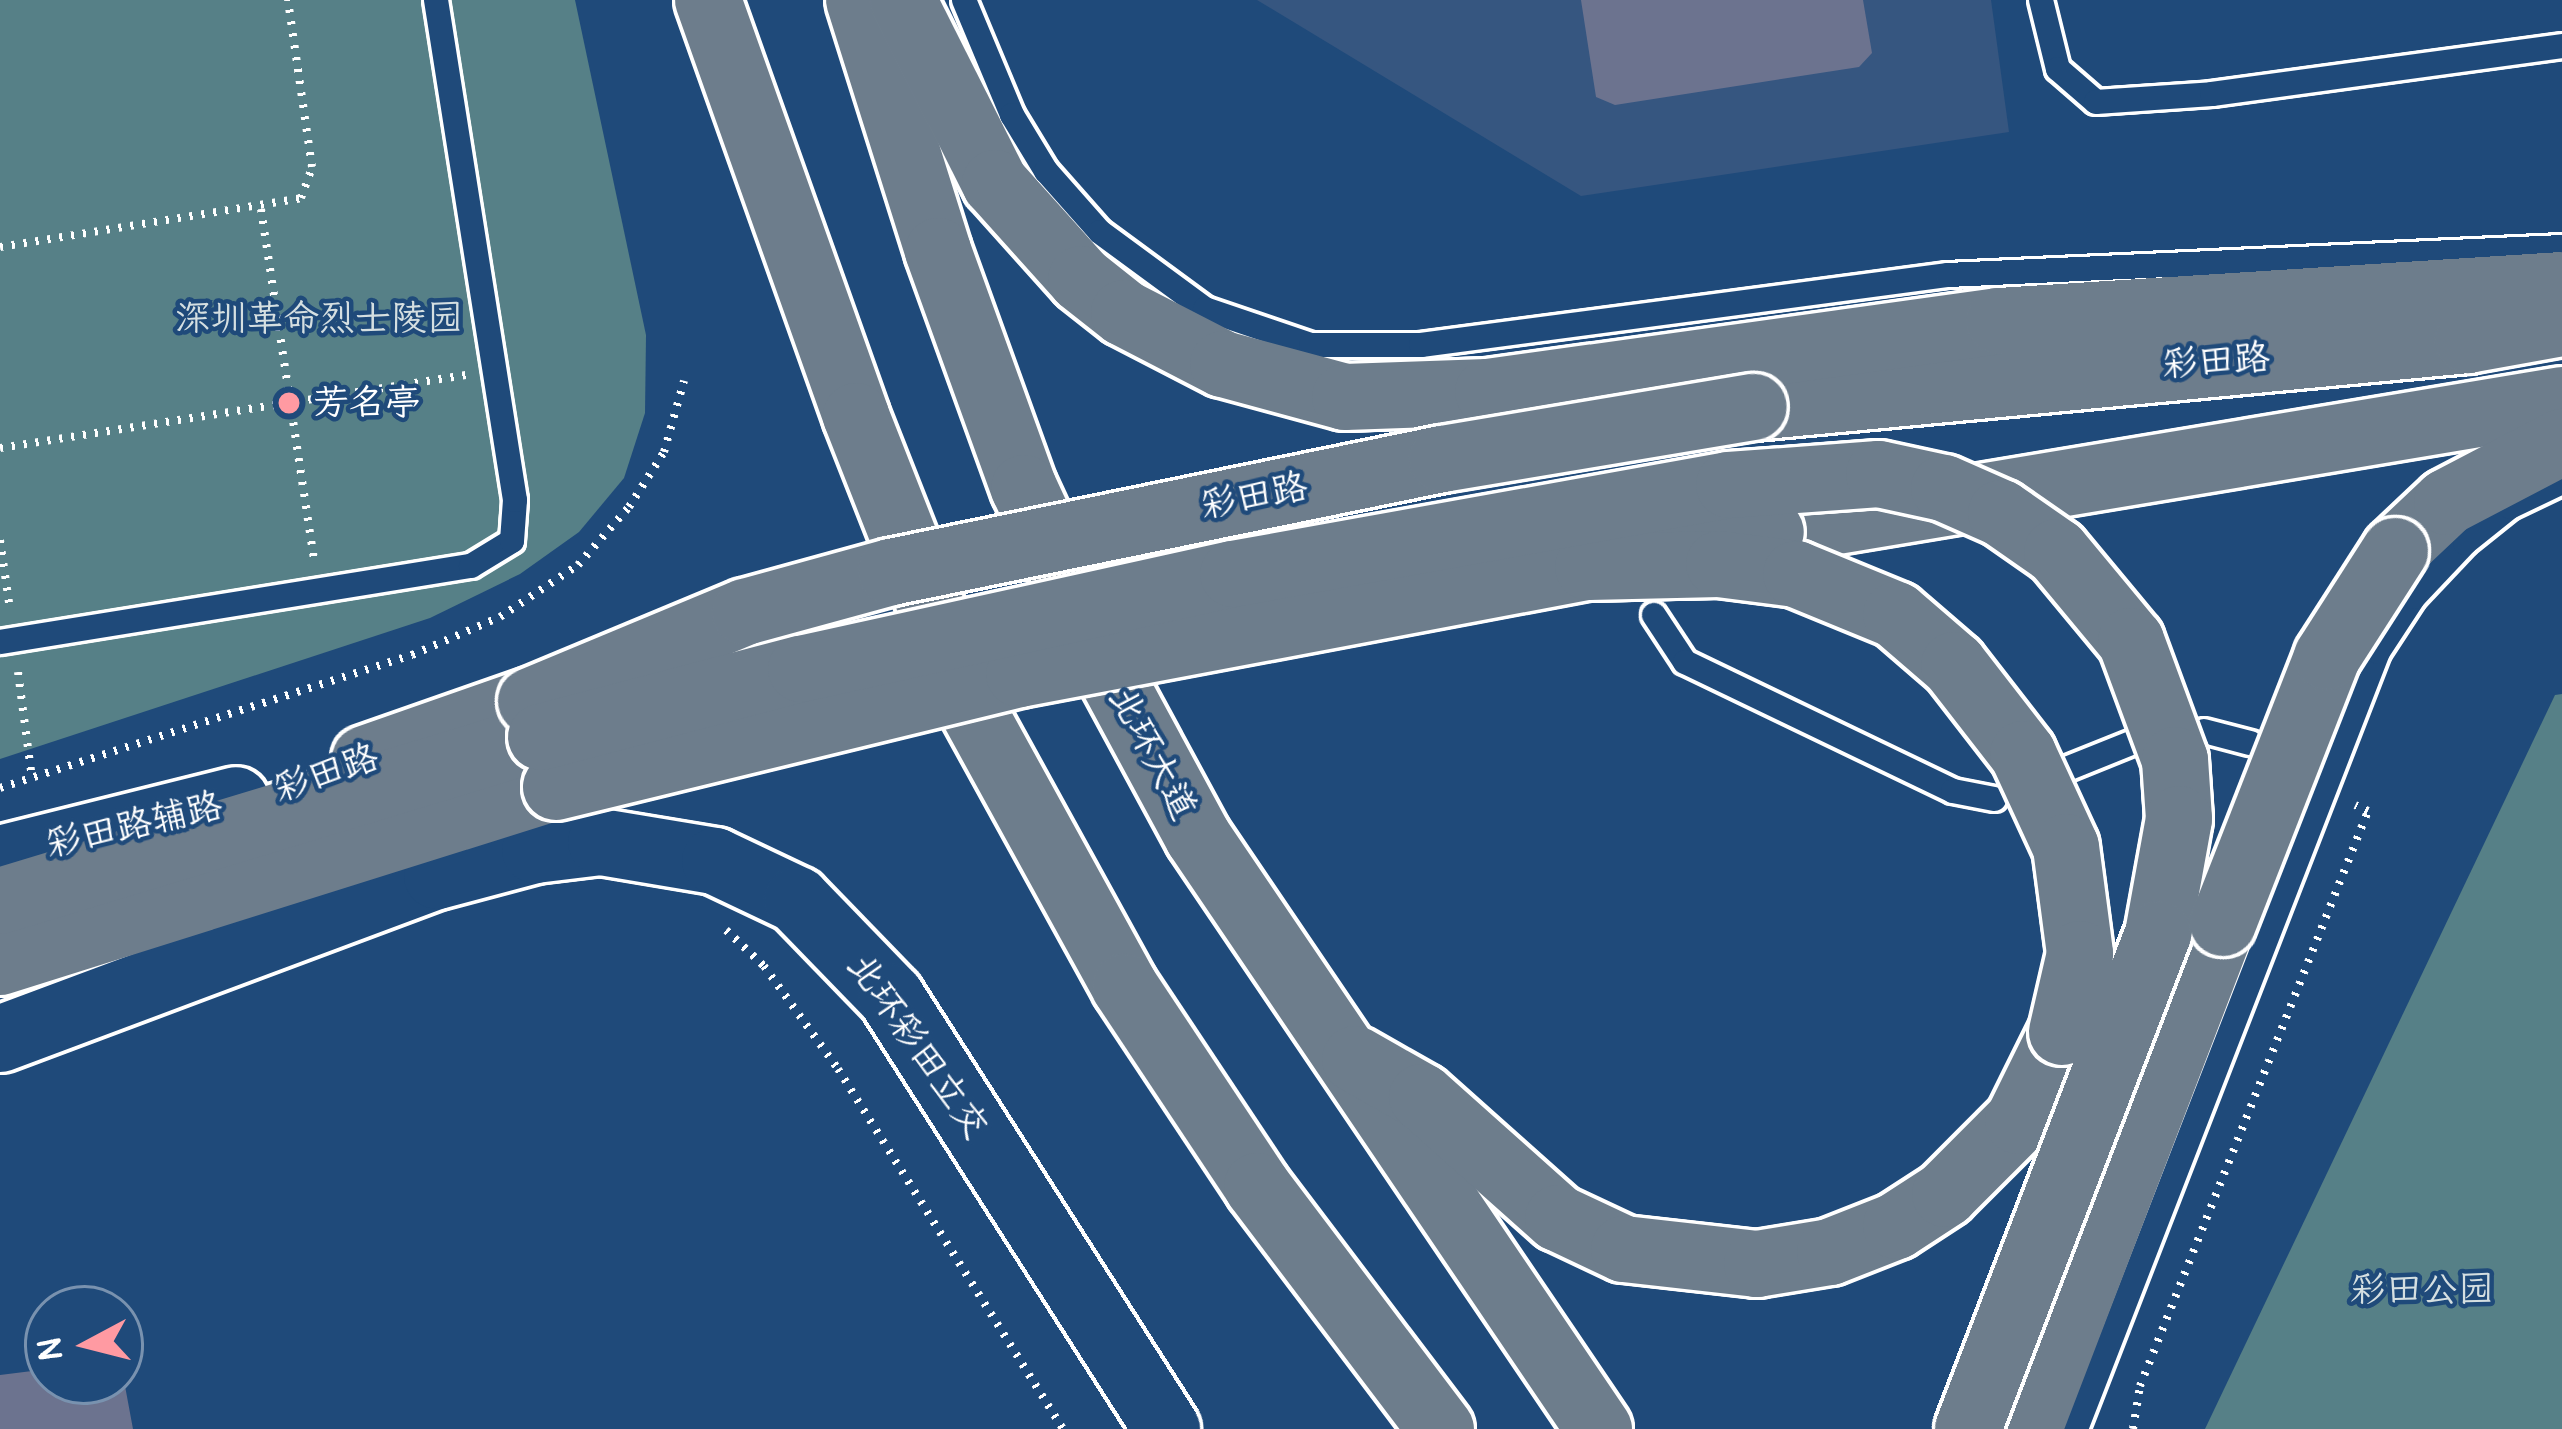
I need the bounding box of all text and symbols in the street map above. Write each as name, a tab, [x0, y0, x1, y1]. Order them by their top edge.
park label: 深圳革命烈士陵园	[175, 297, 463, 341]
street label: 彩田路	[2161, 336, 2271, 386]
place label: 芳名亭	[313, 381, 421, 425]
marker: 芳名亭	[276, 390, 302, 416]
street label: 彩田路	[1197, 464, 1311, 528]
street label: 北环大道	[1100, 679, 1206, 827]
street label: 彩田路	[268, 735, 384, 811]
street label: 彩田路辅路	[41, 784, 227, 866]
street label: 北环彩田立交	[838, 945, 998, 1147]
park label: 彩田公园	[2350, 1268, 2494, 1312]
north arrow	[24, 1285, 144, 1405]
text: N	[29, 1336, 72, 1363]

